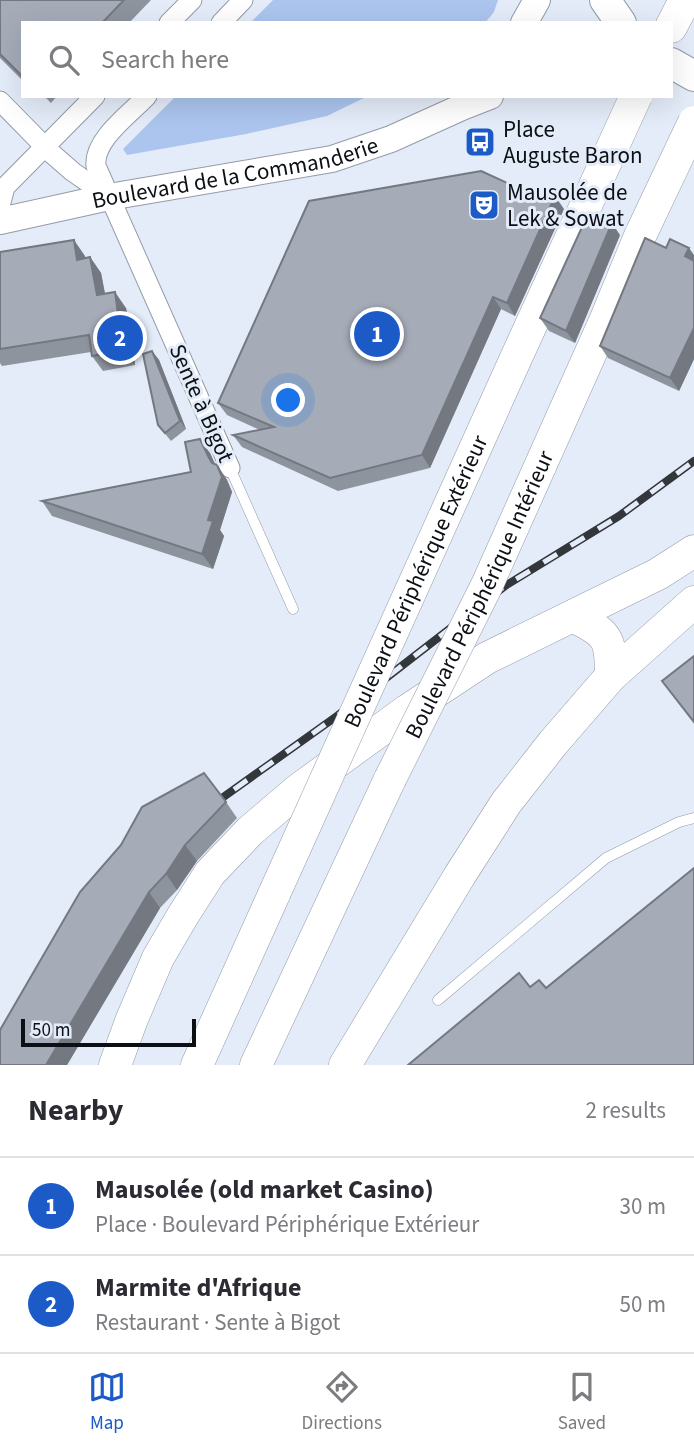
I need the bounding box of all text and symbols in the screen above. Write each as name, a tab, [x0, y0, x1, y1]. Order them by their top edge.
search box	[21, 21, 673, 98]
icon: search	[45, 41, 83, 79]
text: Search here	[101, 41, 229, 78]
place label: Place Auguste Baron	[503, 113, 643, 172]
bus stop icon: Place Auguste Baron	[463, 125, 497, 159]
street label: Boulevard de la Commanderie	[89, 129, 383, 217]
place label: Mausolée de Lek & Sowat	[507, 176, 627, 235]
theatre icon: Mausolée de Lek & Sowat	[467, 188, 501, 222]
pin: 1	[354, 308, 400, 360]
pin: 2	[97, 312, 143, 364]
street label: Sente à Bigot	[161, 339, 242, 468]
your location	[271, 383, 305, 417]
street label: Boulevard Périphérique Extérieur	[335, 429, 497, 733]
street label: Boulevard Périphérique Intérieur	[397, 444, 562, 744]
scale bar	[21, 1016, 196, 1048]
text: 50 m	[32, 1017, 70, 1044]
text: Nearby	[28, 1089, 123, 1132]
text: 2 results	[586, 1094, 666, 1127]
text: Mausolée (old market Casino)	[95, 1171, 434, 1208]
text: 1	[45, 1190, 57, 1223]
text: 30 m	[619, 1190, 666, 1223]
text: Place · Boulevard Périphérique Extérieur	[95, 1208, 479, 1241]
text: Marmite d'Afrique	[95, 1269, 301, 1306]
text: 2	[45, 1288, 57, 1321]
text: 50 m	[619, 1288, 666, 1321]
text: Restaurant · Sente à Bigot	[95, 1306, 340, 1339]
tab: Map	[88, 1368, 126, 1437]
tab: Directions	[302, 1368, 382, 1437]
tab: Saved	[558, 1368, 606, 1437]

